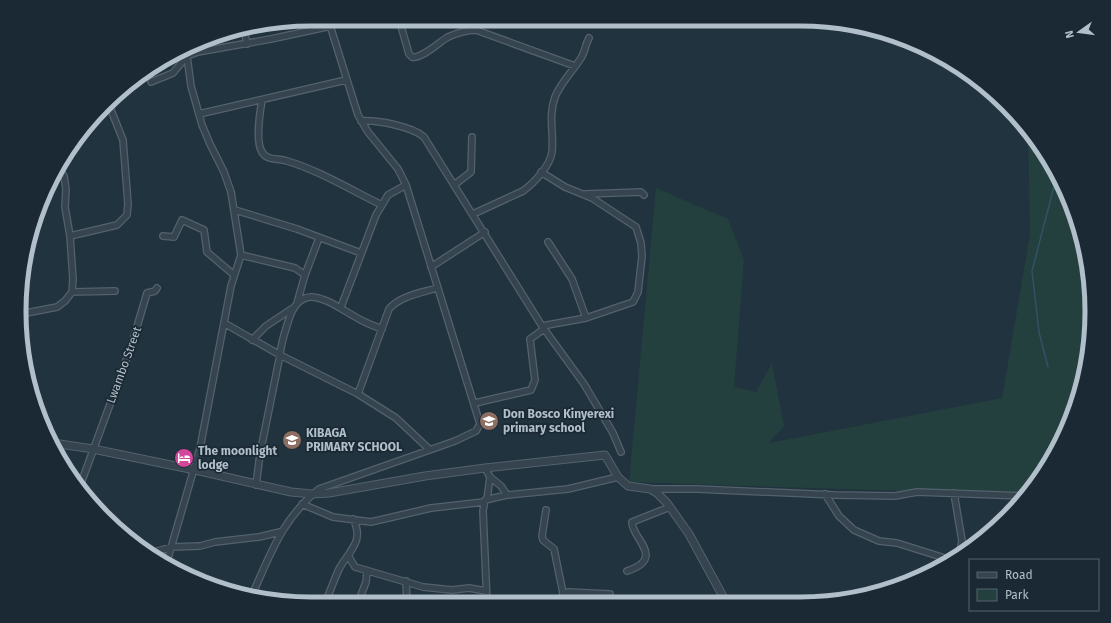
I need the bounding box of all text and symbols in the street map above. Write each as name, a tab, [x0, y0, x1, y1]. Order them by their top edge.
north arrow	[1059, 12, 1099, 52]
text: N	[1063, 29, 1077, 39]
street label: Lwambo Street	[104, 324, 145, 405]
place label: Don Bosco Kinyerexi primary school	[503, 407, 614, 435]
school or university icon: Don Bosco Kinyerexi primary school	[478, 410, 500, 432]
place label: KIBAGA PRIMARY SCHOOL	[306, 426, 402, 454]
school or university icon: KIBAGA PRIMARY SCHOOL	[281, 429, 303, 451]
place label: The moonlight lodge	[198, 444, 277, 472]
hotel icon: The moonlight lodge	[173, 447, 195, 469]
legend	[969, 559, 1099, 611]
text: Road	[1005, 568, 1033, 582]
text: Park	[1005, 588, 1029, 602]

